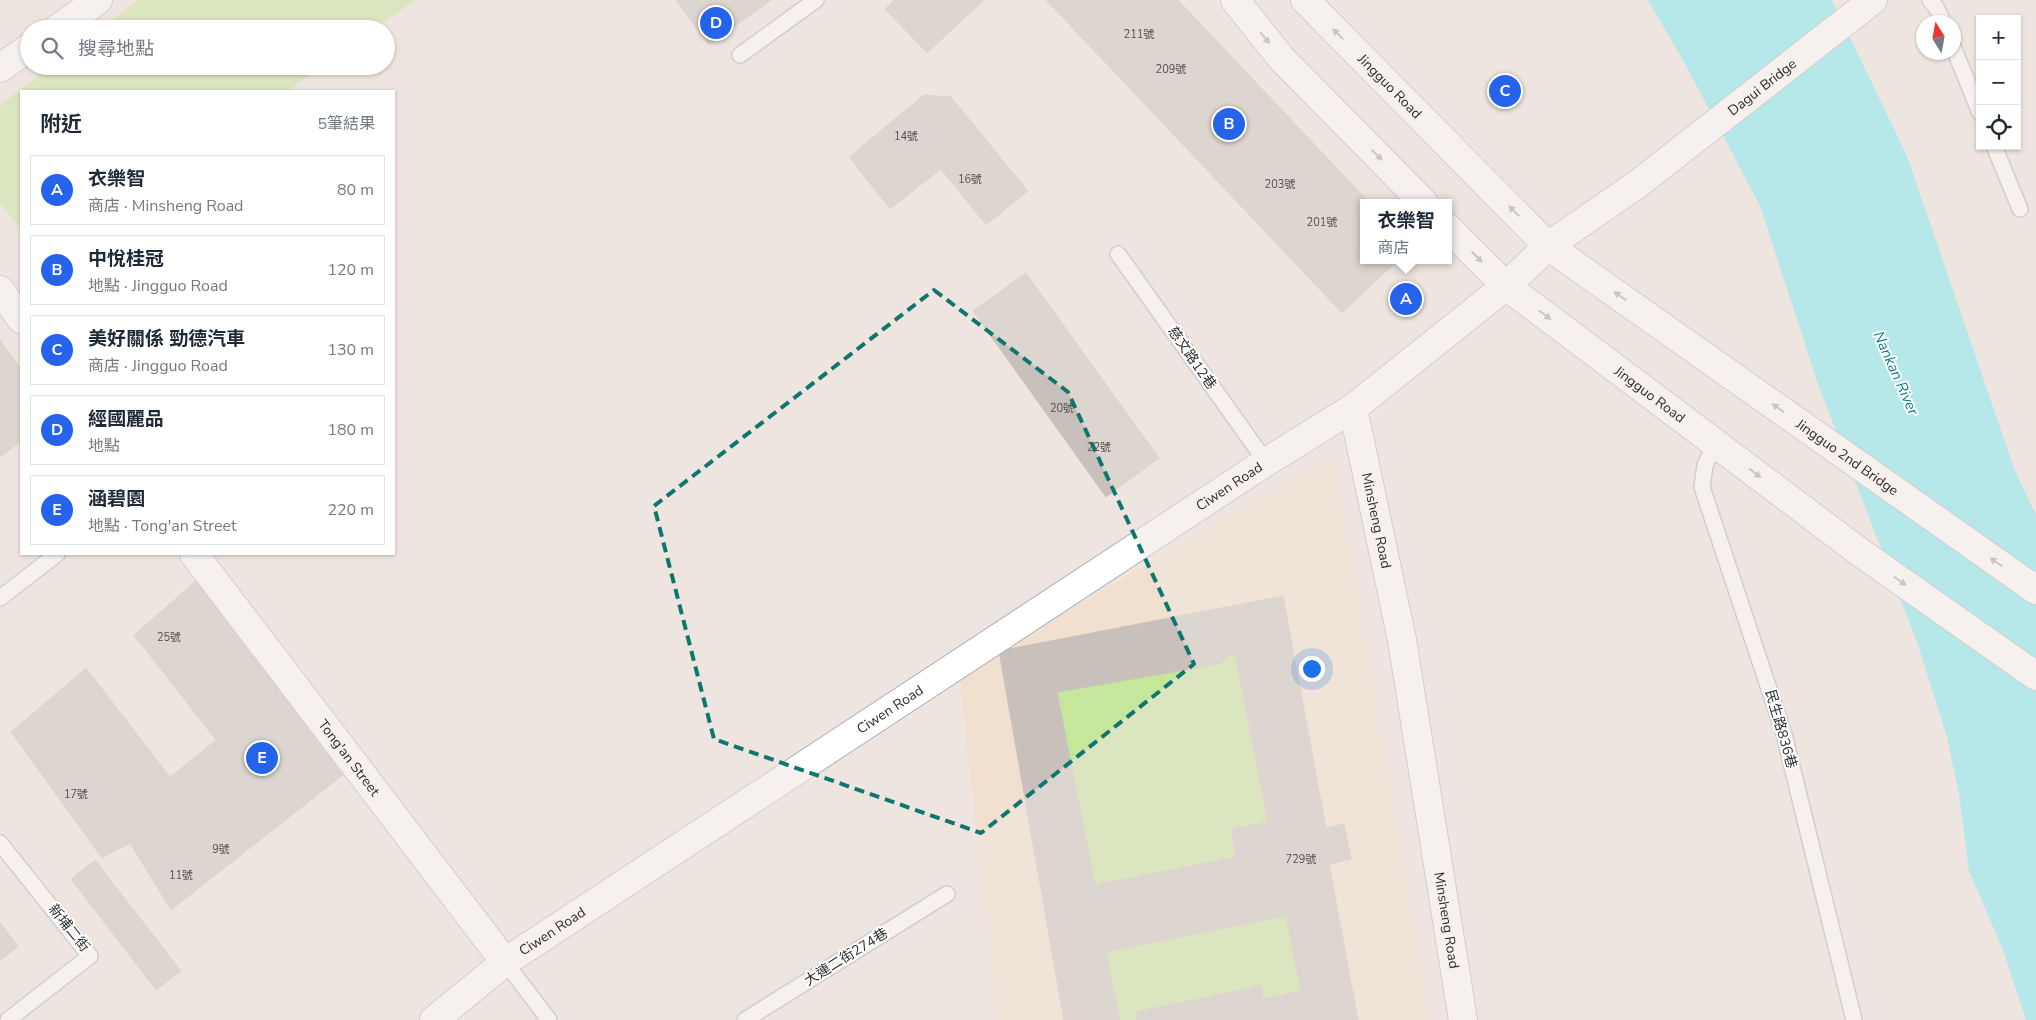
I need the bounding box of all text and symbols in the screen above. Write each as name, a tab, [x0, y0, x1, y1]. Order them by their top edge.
pin: D	[700, 4, 732, 42]
north arrow	[1916, 15, 1961, 60]
map controls	[1976, 15, 2021, 150]
button: +	[1976, 15, 2021, 60]
search box	[20, 20, 395, 75]
house number: 211號	[1124, 27, 1154, 42]
one-way arrow	[1332, 28, 1344, 40]
one-way arrow	[1260, 31, 1271, 44]
icon: search	[38, 34, 66, 62]
text: 搜尋地點	[78, 36, 154, 62]
street label: Jingguo Road	[1353, 49, 1426, 123]
street label: Dagui Bridge	[1724, 54, 1800, 120]
button: −	[1976, 60, 2021, 105]
house number: 209號	[1156, 62, 1186, 77]
pin: C	[1489, 72, 1521, 110]
pin: B	[1213, 105, 1245, 143]
button: locate	[1976, 105, 2021, 150]
text: 附近	[40, 110, 82, 138]
text: 5筆結果	[317, 113, 375, 135]
house number: 14號	[894, 129, 918, 144]
one-way arrow	[1371, 149, 1383, 161]
text: 衣樂智	[88, 166, 145, 192]
house number: 16號	[958, 172, 982, 187]
house number: 203號	[1265, 177, 1295, 192]
text: A	[51, 179, 63, 201]
text: 80 m	[337, 179, 374, 201]
text: 商店 · Minsheng Road	[88, 195, 243, 217]
popup	[1360, 199, 1452, 264]
one-way arrow	[1508, 205, 1520, 217]
text: 衣樂智	[1377, 208, 1435, 234]
house number: 201號	[1307, 215, 1337, 230]
text: 商店	[1377, 237, 1410, 259]
text: 中悅桂冠	[88, 246, 164, 272]
one-way arrow	[1471, 250, 1483, 262]
text: B	[51, 259, 63, 281]
text: 120 m	[327, 259, 374, 281]
text: 地點 · Jingguo Road	[88, 275, 228, 297]
pin: A	[1390, 280, 1422, 318]
one-way arrow	[1614, 291, 1627, 301]
one-way arrow	[1538, 310, 1552, 320]
street label: 慈文路12巷	[1163, 323, 1221, 393]
text: 美好關係 勁德汽車	[88, 326, 245, 352]
water label: Nankan River	[1869, 328, 1924, 419]
text: C	[52, 339, 62, 361]
text: 130 m	[327, 339, 374, 361]
text: 商店 · Jingguo Road	[88, 355, 228, 377]
street label: Jingguo Road	[1610, 361, 1689, 427]
house number: 20號	[1050, 401, 1074, 416]
one-way arrow	[1771, 403, 1785, 413]
text: 經國麗品	[88, 406, 164, 432]
street label: Jingguo 2nd Bridge	[1792, 414, 1902, 500]
text: D	[51, 419, 63, 441]
text: 180 m	[327, 419, 374, 441]
text: 地點	[88, 435, 120, 457]
house number: 22號	[1087, 440, 1111, 455]
street label: Ciwen Road	[1192, 457, 1266, 515]
one-way arrow	[1748, 468, 1762, 478]
street label: Minsheng Road	[1357, 471, 1396, 570]
text: 涵碧園	[88, 486, 145, 512]
text: E	[52, 499, 62, 521]
text: 220 m	[327, 499, 374, 521]
text: 地點 · Tong'an Street	[88, 515, 237, 537]
one-way arrow	[1989, 557, 2003, 567]
one-way arrow	[1894, 576, 1907, 586]
house number: 25號	[157, 630, 181, 645]
your location	[1299, 656, 1325, 682]
street label: Ciwen Road	[853, 680, 927, 738]
street label: 民生路836巷	[1761, 687, 1801, 771]
street label: Tong'an Street	[314, 715, 385, 800]
pin: E	[246, 739, 278, 777]
house number: 17號	[64, 787, 88, 802]
house number: 9號	[212, 842, 230, 857]
house number: 729號	[1286, 852, 1316, 867]
house number: 11號	[169, 868, 193, 883]
street label: Minsheng Road	[1430, 871, 1464, 970]
street label: 新埔二街	[44, 900, 94, 956]
street label: Ciwen Road	[515, 902, 589, 960]
street label: 大連二街274巷	[801, 924, 891, 990]

